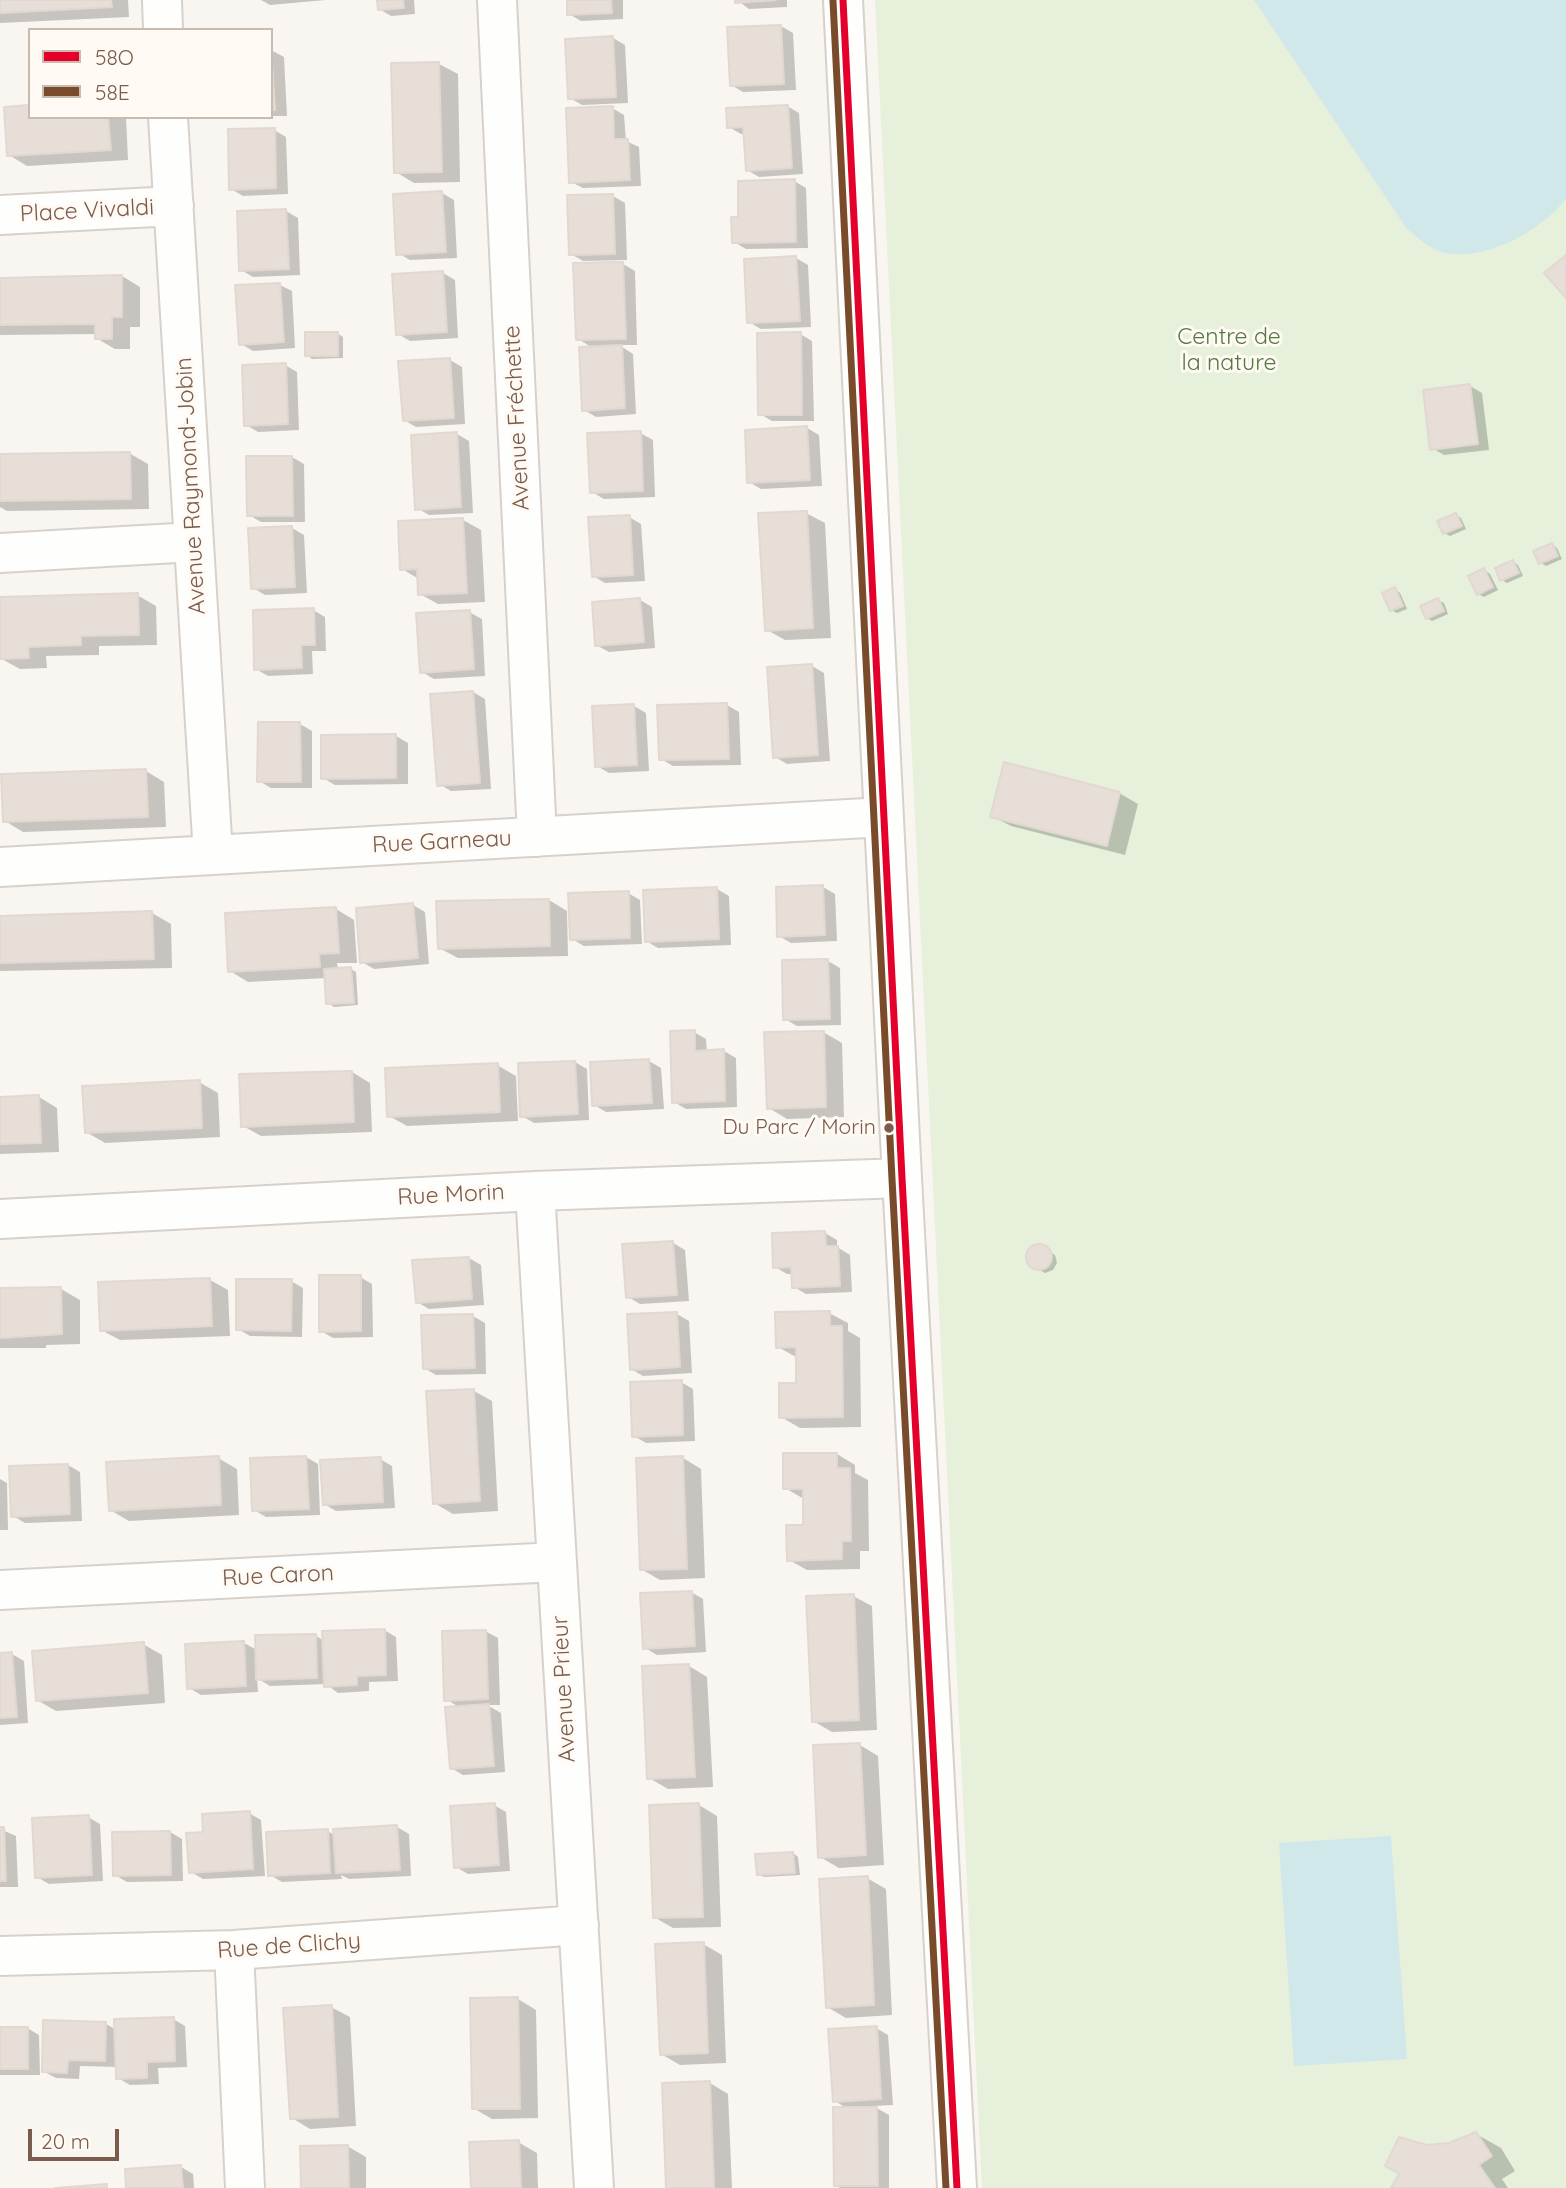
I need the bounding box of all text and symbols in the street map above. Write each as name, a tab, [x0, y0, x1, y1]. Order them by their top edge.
legend	[28, 28, 273, 119]
text: 58O	[95, 44, 134, 70]
text: 58E	[95, 79, 130, 105]
street label: Place Vivaldi	[19, 194, 155, 228]
park label: Centre de la nature	[1177, 323, 1281, 377]
street label: Avenue Fréchette	[498, 325, 536, 511]
street label: Avenue Raymond-Jobin	[170, 357, 212, 615]
street label: Rue Garneau	[371, 825, 513, 859]
place label: Du Parc / Morin	[722, 1115, 876, 1141]
marker: Du Parc / Morin	[882, 1121, 896, 1135]
street label: Rue Morin	[397, 1178, 505, 1212]
street label: Rue Caron	[221, 1559, 335, 1593]
street label: Avenue Prieur	[546, 1615, 582, 1763]
street label: Rue de Clichy	[216, 1927, 362, 1965]
scale bar	[32, 2114, 122, 2158]
text: 20 m	[41, 2128, 90, 2154]

